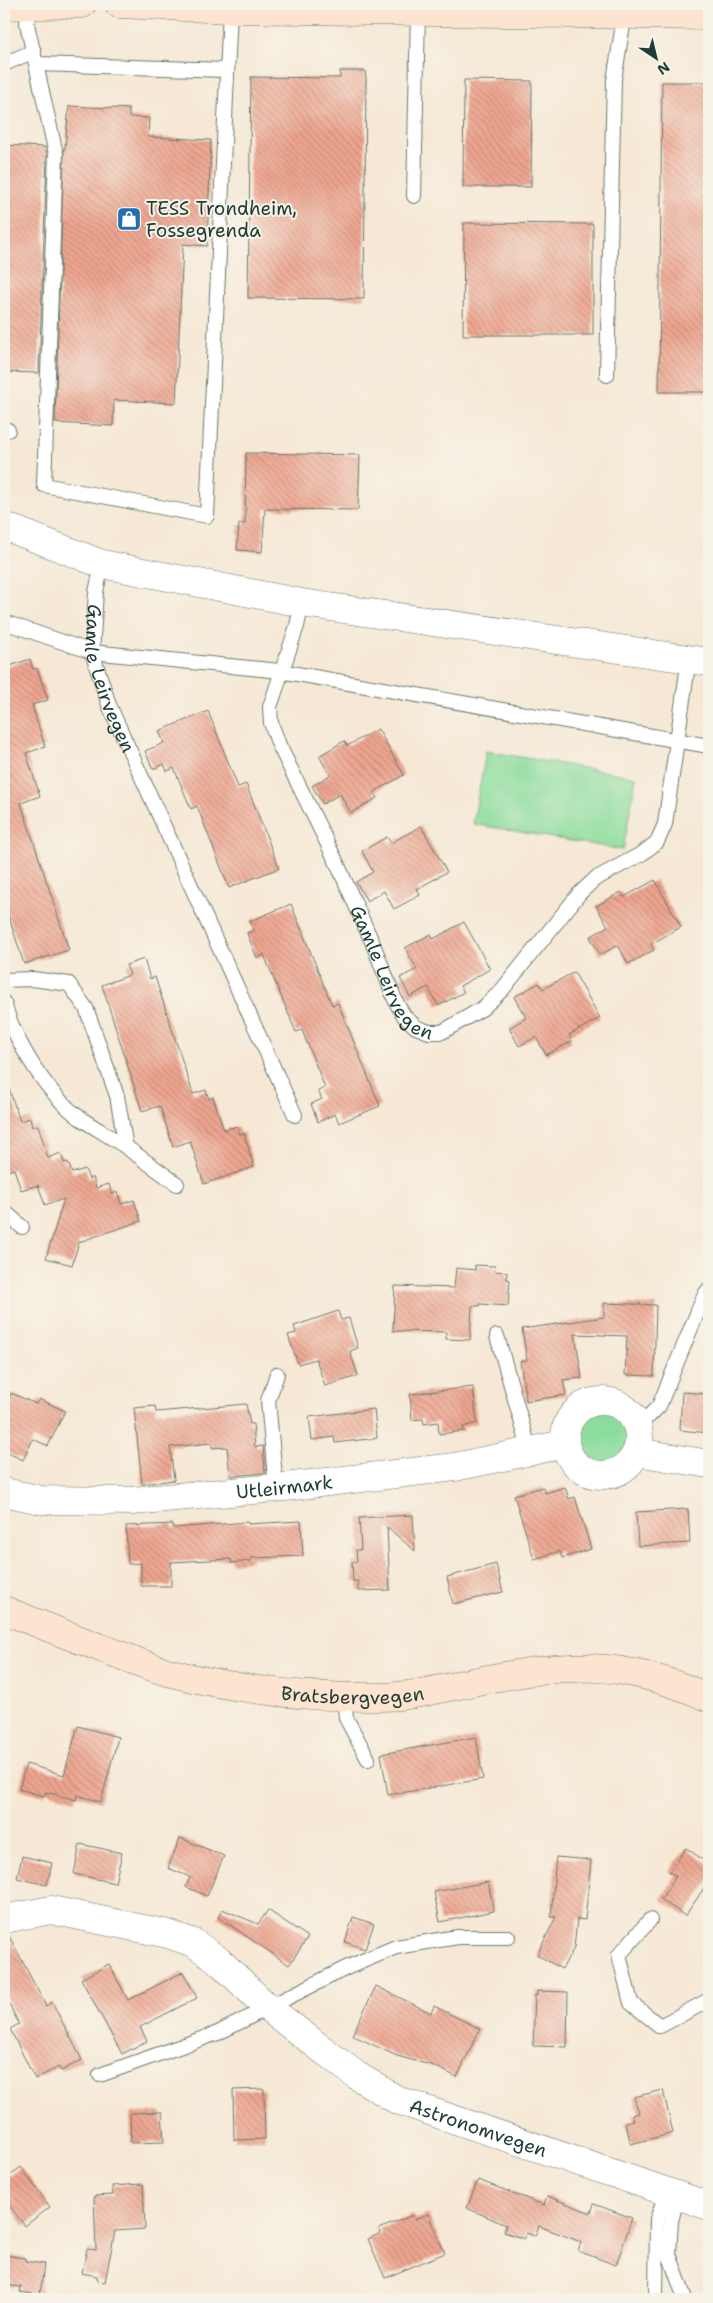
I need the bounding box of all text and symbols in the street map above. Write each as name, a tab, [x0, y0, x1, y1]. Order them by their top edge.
north arrow	[630, 32, 680, 82]
text: N	[654, 58, 673, 79]
place label: TESS Trondheim, Fossegrenda	[146, 196, 297, 243]
shop icon: TESS Trondheim, Fossegrenda	[116, 206, 142, 232]
street label: Gamle Leirvegen	[79, 603, 141, 756]
street label: Gamle Leirvegen	[344, 901, 437, 1046]
street label: Utleirmark	[235, 1469, 334, 1505]
street label: Bratsbergvegen	[280, 1681, 426, 1710]
street label: Astronomvegen	[406, 2093, 550, 2163]

